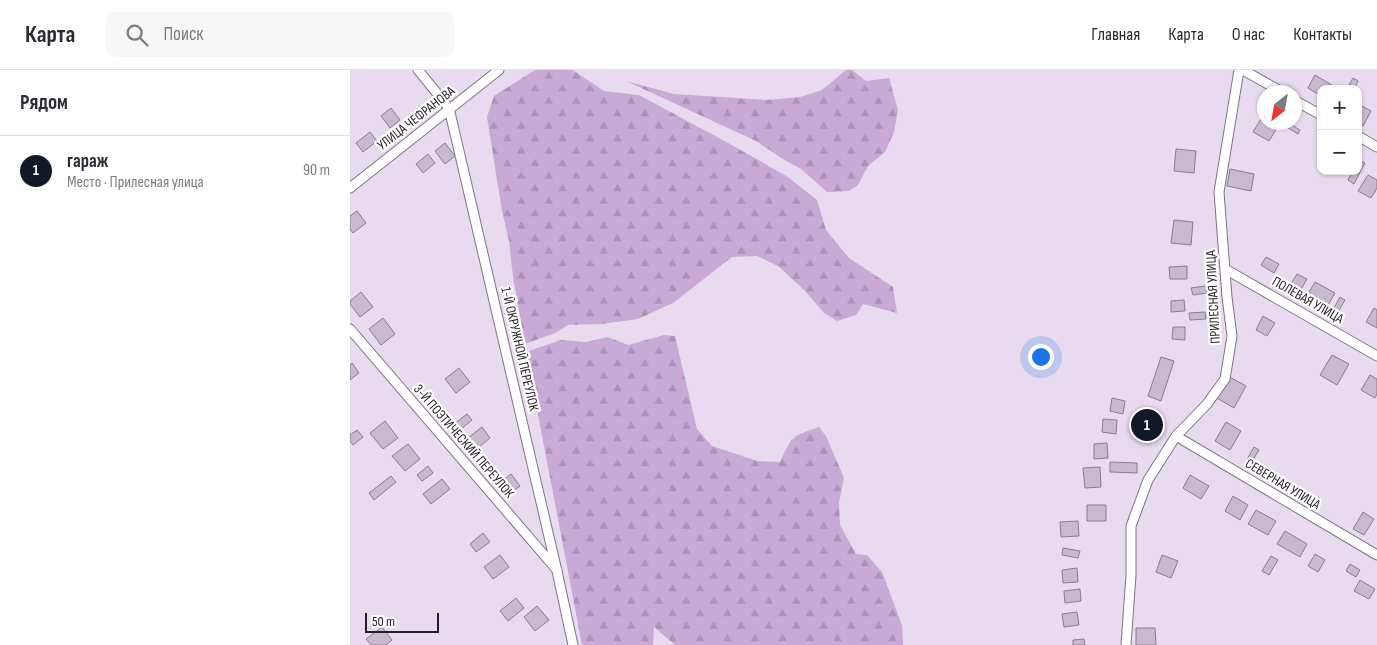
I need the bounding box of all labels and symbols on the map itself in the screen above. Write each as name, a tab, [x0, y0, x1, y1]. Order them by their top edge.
street label: УЛИЦА ЧЕФРАНОВА	[374, 82, 459, 154]
north arrow	[1257, 85, 1302, 130]
street label: ПРИЛЕСНАЯ УЛИЦА	[1202, 249, 1224, 344]
street label: ПОЛЕВАЯ УЛИЦА	[1269, 273, 1348, 328]
street label: 1-Й ОКРУЖНОЙ ПЕРЕУЛОК	[497, 285, 543, 413]
your location	[1028, 344, 1054, 370]
street label: 3-Й ПОЭТИЧЕСКИЙ ПЕРЕУЛОК	[410, 381, 518, 502]
pin: 1	[1131, 406, 1163, 444]
street label: СЕВЕРНАЯ УЛИЦА	[1242, 455, 1325, 514]
scale bar	[365, 610, 439, 633]

